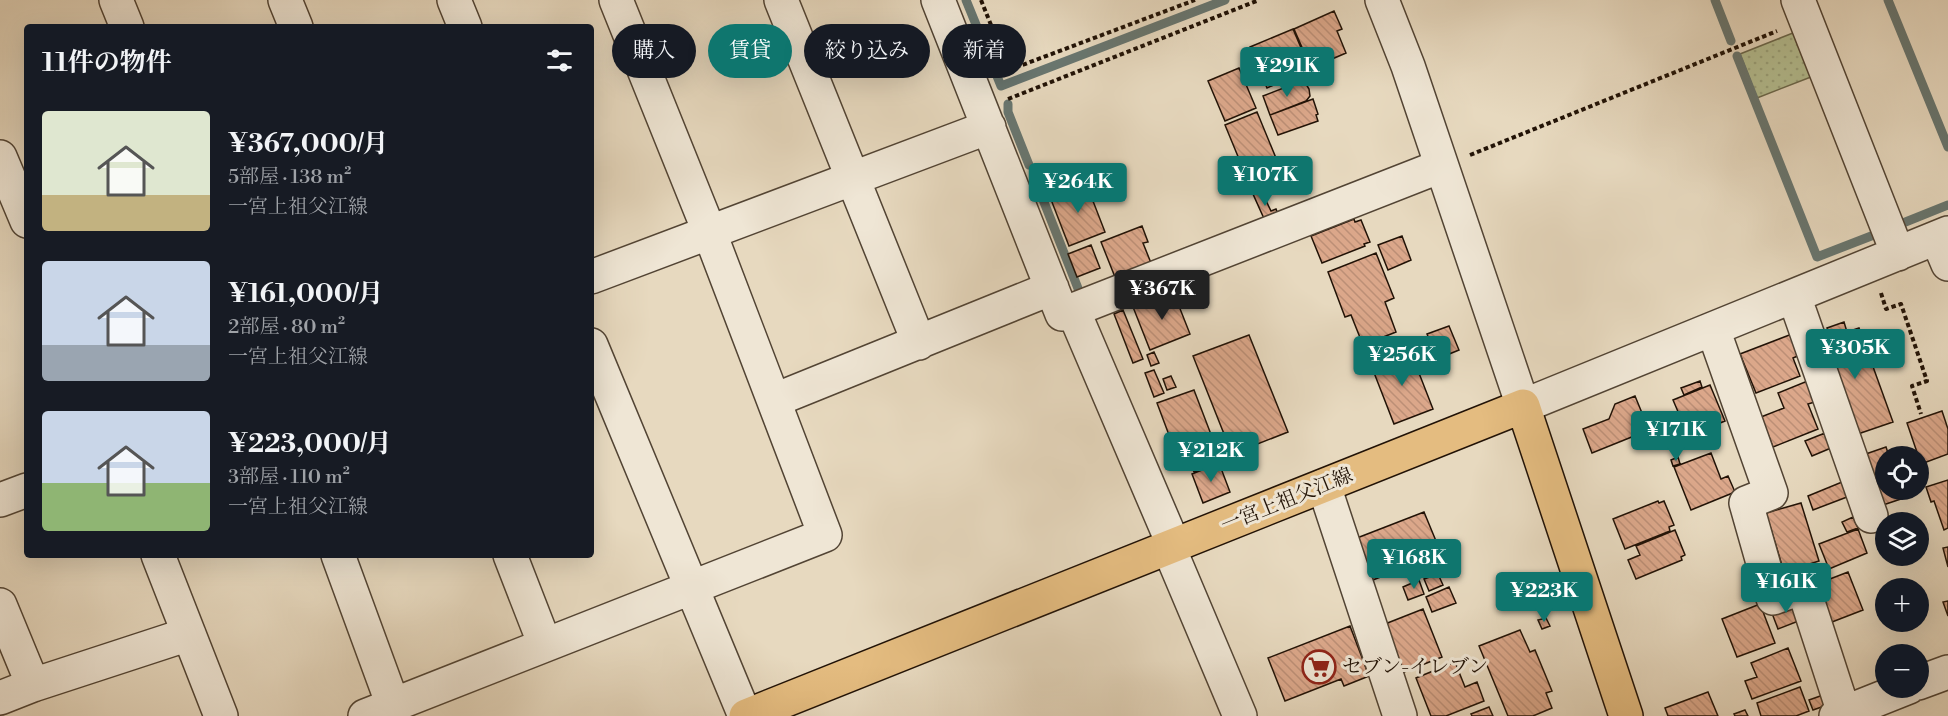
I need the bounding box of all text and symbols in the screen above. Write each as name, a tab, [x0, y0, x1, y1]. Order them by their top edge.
chip: 購入	[612, 24, 696, 78]
chip: 賃貸	[708, 24, 792, 78]
chip: 絞り込み	[804, 24, 930, 78]
chip: 新着	[942, 24, 1026, 78]
icon: filters	[543, 44, 576, 77]
text: 11件の物件	[42, 47, 172, 79]
pin: ¥291K	[1245, 47, 1329, 98]
text: ¥291K	[1254, 54, 1320, 79]
text: ¥367,000/月	[228, 128, 388, 160]
icon: home	[90, 135, 162, 207]
pin: ¥107K	[1223, 156, 1307, 207]
pin: ¥264K	[1036, 163, 1120, 214]
text: ¥107K	[1232, 163, 1298, 188]
text: 5部屋 · 138 m²	[228, 165, 351, 190]
text: ¥264K	[1043, 170, 1113, 195]
text: 一宮上祖父江線	[228, 195, 368, 220]
pin: ¥367K	[1120, 270, 1204, 321]
text: ¥367K	[1128, 277, 1196, 302]
text: ¥161,000/月	[228, 278, 384, 310]
icon: home	[90, 285, 162, 357]
text: 2部屋 · 80 m²	[228, 315, 345, 340]
pin: ¥305K	[1813, 329, 1897, 380]
pin: ¥256K	[1360, 336, 1444, 387]
text: ¥305K	[1820, 336, 1890, 361]
text: ¥256K	[1367, 343, 1437, 368]
text: 一宮上祖父江線	[228, 345, 368, 370]
pin: ¥171K	[1634, 411, 1718, 462]
text: ¥171K	[1645, 418, 1707, 443]
text: ¥223,000/月	[228, 428, 392, 460]
pin: ¥212K	[1169, 432, 1253, 483]
icon: home	[90, 435, 162, 507]
text: ¥212K	[1178, 439, 1244, 464]
map controls	[1875, 446, 1929, 698]
button: locate	[1875, 446, 1929, 500]
street label: 一宮上祖父江線	[1217, 463, 1357, 539]
text: 3部屋 · 110 m²	[228, 465, 350, 490]
text: 一宮上祖父江線	[228, 495, 368, 520]
button: layers	[1875, 512, 1929, 566]
pin: ¥168K	[1372, 539, 1456, 590]
text: ¥168K	[1381, 546, 1447, 571]
pin: ¥161K	[1744, 563, 1828, 614]
text: ¥161K	[1755, 570, 1817, 595]
pin: ¥223K	[1502, 572, 1586, 623]
button: +	[1875, 578, 1929, 632]
text: ¥223K	[1510, 579, 1578, 604]
button: −	[1875, 644, 1929, 698]
supermarket icon: セブン-イレブン	[1301, 649, 1337, 685]
place label: セブン-イレブン	[1342, 655, 1488, 680]

